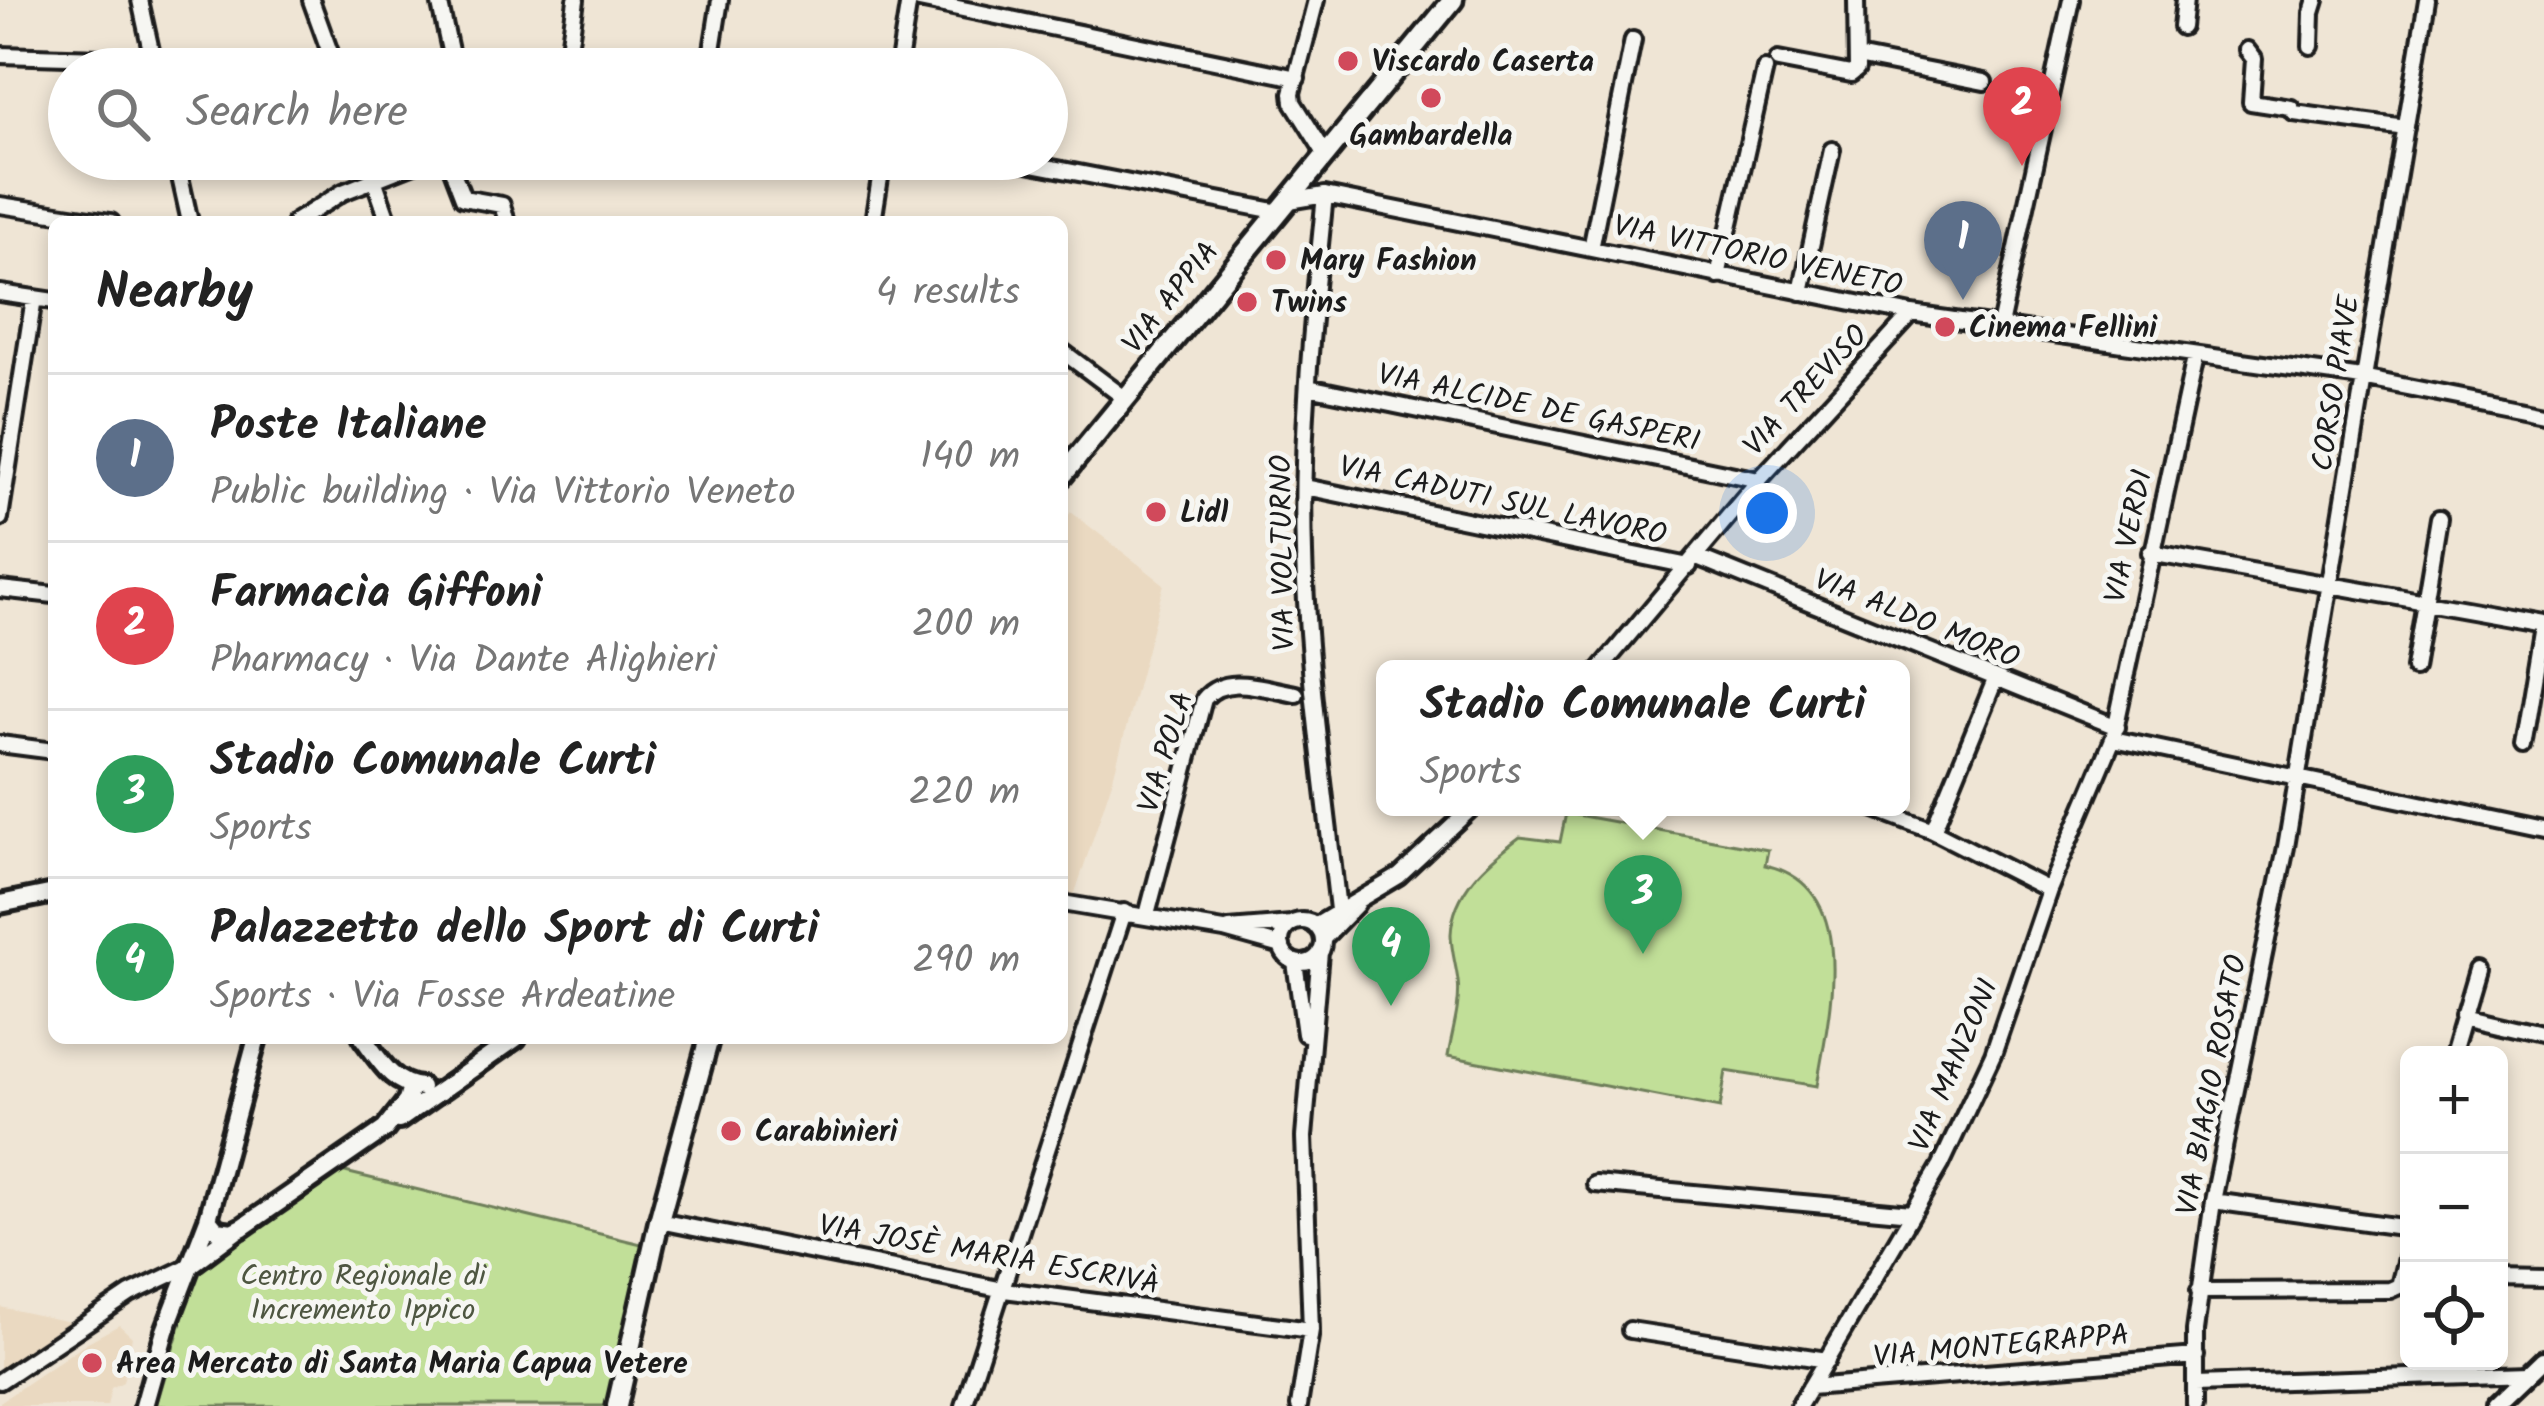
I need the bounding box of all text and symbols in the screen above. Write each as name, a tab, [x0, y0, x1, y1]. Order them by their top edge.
place label: Viscardo Caserta	[1372, 39, 1594, 87]
search box	[48, 48, 1068, 180]
marker: Viscardo Caserta	[1335, 48, 1361, 74]
pin: 2	[1983, 67, 2061, 166]
text: Search here	[186, 78, 408, 150]
icon: search	[90, 81, 156, 147]
marker: Gambardella	[1418, 85, 1444, 111]
place label: Gambardella	[1349, 113, 1513, 161]
pin: 1	[1924, 201, 2002, 300]
street label: VIA VITTORIO VENETO	[1609, 203, 1907, 311]
street label: VIA APPIA	[1111, 231, 1232, 365]
place label: Mary Fashion	[1300, 238, 1477, 286]
marker: Mary Fashion	[1263, 247, 1289, 273]
text: Nearby	[96, 254, 253, 335]
text: 4 results	[876, 263, 1020, 325]
place label: Twins	[1271, 280, 1347, 328]
marker: Twins	[1234, 289, 1260, 315]
street label: CORSO PIAVE	[2299, 290, 2375, 475]
place label: Cinema Fellini	[1969, 305, 2158, 353]
street label: VIA TREVISO	[1732, 314, 1881, 469]
marker: Cinema Fellini	[1932, 314, 1958, 340]
street label: VIA ALCIDE DE GASPERI	[1373, 351, 1704, 467]
text: Poste Italiane	[210, 391, 486, 463]
text: 1	[129, 427, 141, 489]
text: 140 m	[920, 427, 1020, 489]
street label: VIA CADUTI SUL LAVORO	[1334, 444, 1671, 560]
street label: VIA VOLTURNO	[1258, 454, 1310, 652]
text: Public building · Via Vittorio Veneto	[210, 463, 796, 525]
street label: VIA VERDI	[2092, 465, 2167, 608]
your location	[1737, 483, 1797, 543]
place label: Lidl	[1180, 490, 1228, 538]
marker: Lidl	[1143, 499, 1169, 525]
street label: VIA ALDO MORO	[1806, 557, 2026, 683]
text: Farmacia Giffoni	[210, 559, 542, 631]
text: 2	[124, 595, 146, 657]
text: 200 m	[912, 595, 1020, 657]
text: Pharmacy · Via Dante Alighieri	[210, 631, 716, 693]
popup	[1376, 660, 1910, 816]
text: Stadio Comunale Curti	[1420, 671, 1866, 743]
street label: VIA POLA	[1126, 686, 1208, 819]
text: Stadio Comunale Curti	[210, 727, 656, 799]
text: Sports	[1420, 743, 1522, 805]
text: 3	[124, 763, 146, 825]
text: 220 m	[908, 763, 1020, 825]
text: Sports	[210, 799, 312, 861]
pin: 3	[1604, 855, 1682, 954]
text: Palazzetto dello Sport di Curti	[210, 895, 819, 967]
pin: 4	[1352, 907, 1430, 1006]
text: 4	[124, 931, 146, 993]
text: 290 m	[912, 931, 1020, 993]
street label: VIA BIAGIO ROSATO	[2164, 951, 2262, 1220]
text: Sports · Via Fosse Ardeatine	[210, 967, 675, 1029]
street label: VIA MANZONI	[1897, 972, 2013, 1160]
map controls	[2400, 1046, 2508, 1370]
button: +	[2400, 1046, 2508, 1154]
place label: Carabinieri	[755, 1109, 899, 1157]
marker: Carabinieri	[718, 1118, 744, 1144]
button: −	[2400, 1154, 2508, 1262]
street label: VIA JOSÈ MARIA ESCRIVÀ	[815, 1202, 1163, 1310]
park label: Centro Regionale di Incremento Ippico	[240, 1253, 488, 1335]
button: locate	[2400, 1262, 2508, 1370]
street label: VIA MONTEGRAPPA	[1871, 1312, 2131, 1382]
place label: Area Mercato di Santa Maria Capua Vetere	[116, 1341, 688, 1389]
marker: Area Mercato di Santa Maria Capua Vetere	[79, 1350, 105, 1376]

